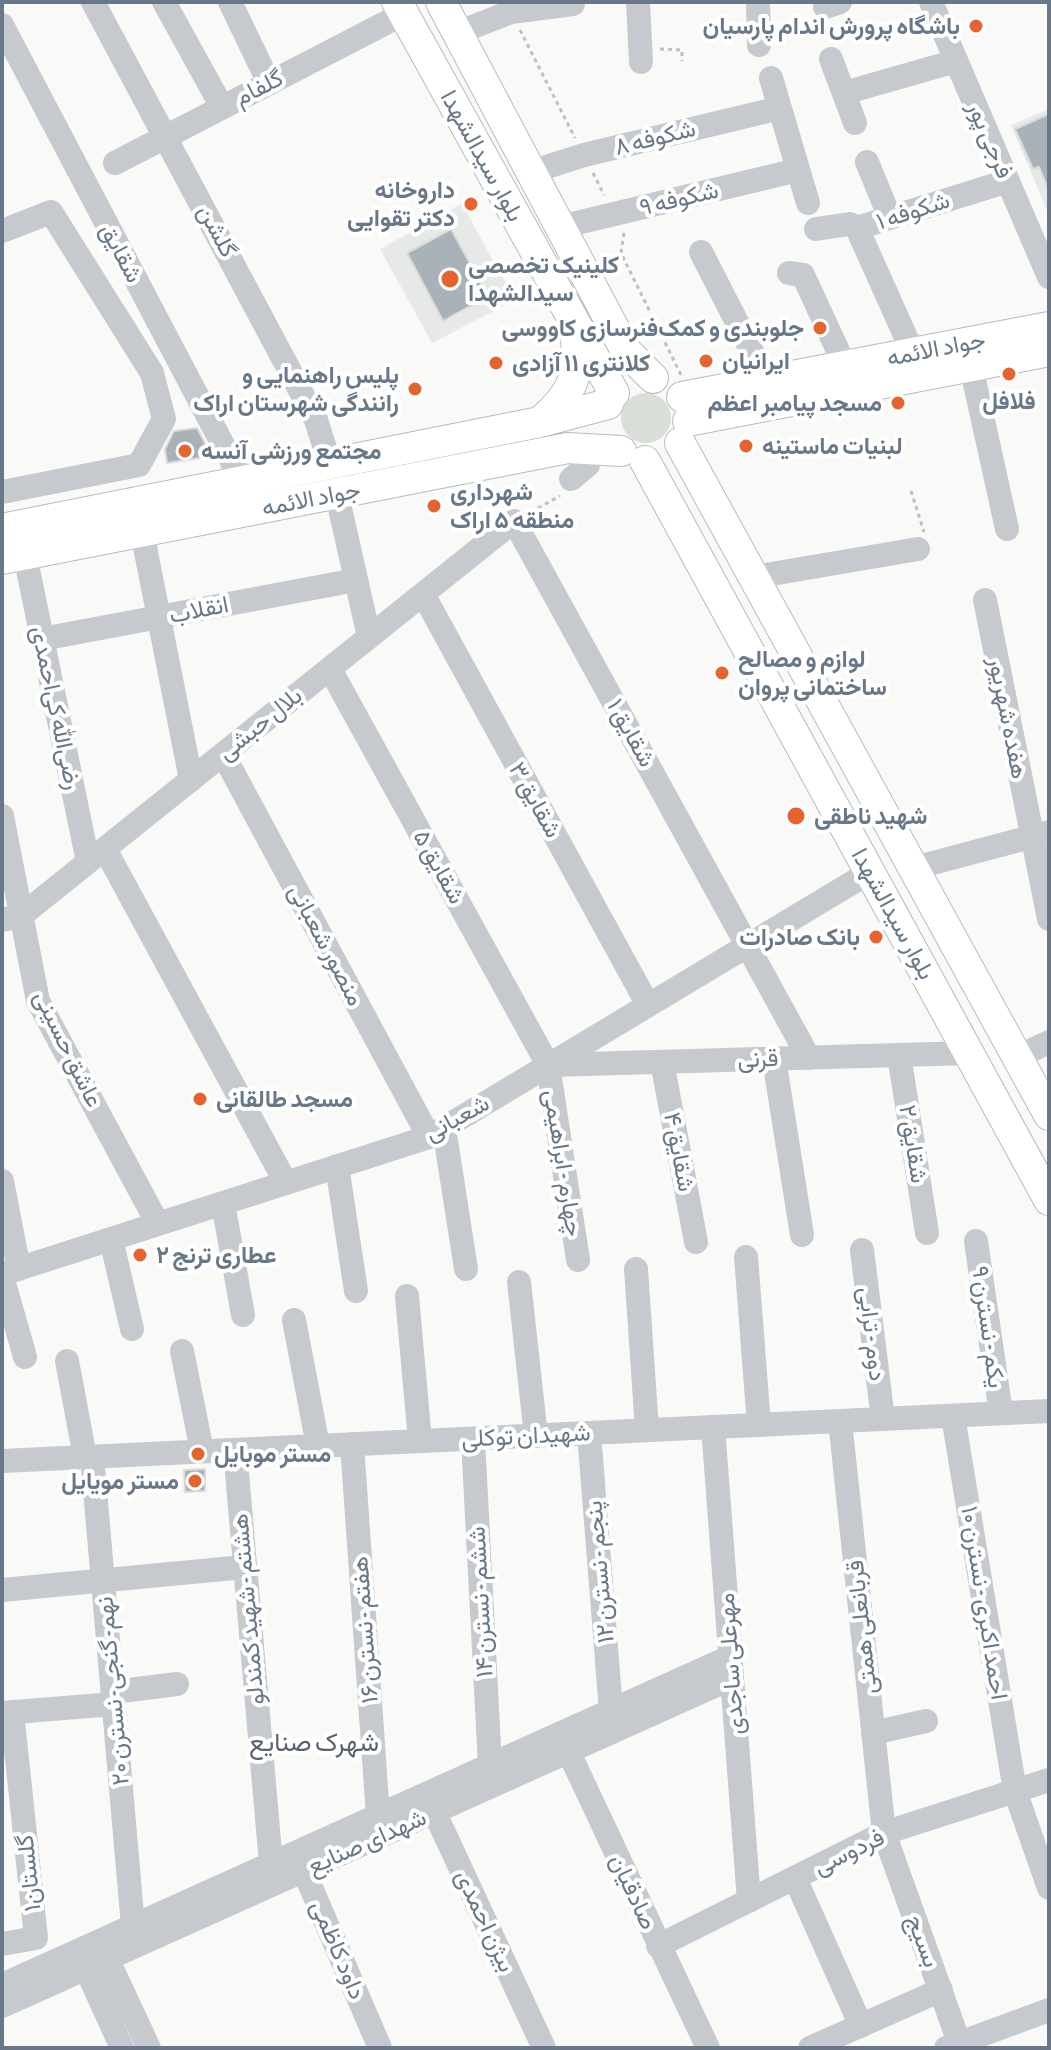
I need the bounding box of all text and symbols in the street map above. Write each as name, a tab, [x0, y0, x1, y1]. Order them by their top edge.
place label: باشگاه پرورش اندام پارسیان	[702, 12, 960, 40]
marker: باشگاه پرورش اندام پارسیان	[967, 17, 985, 35]
street label: گلفام	[230, 64, 288, 112]
street label: بلوار سیدالشهدا	[434, 85, 530, 227]
street label: فرجی پور	[961, 97, 1019, 183]
street label: شکوفه ۸	[611, 114, 699, 162]
place label: داروخانه دکتر تقوایی	[347, 176, 455, 232]
street label: شکوفه ۹	[637, 176, 721, 222]
street label: شکوفه ۱	[873, 186, 953, 236]
marker: داروخانه دکتر تقوایی	[462, 195, 480, 213]
street label: گلشن	[191, 200, 243, 262]
street label: شقایق	[93, 218, 149, 288]
place label: کلینیک تخصصی سیدالشهدا	[468, 251, 619, 307]
marker: کلینیک تخصصی سیدالشهدا	[439, 268, 461, 290]
place label: جلوبندی و کمک‌فنرسازی کاووسی	[502, 314, 804, 342]
marker: جلوبندی و کمک‌فنرسازی کاووسی	[811, 319, 829, 337]
street label: جواد الائمه	[884, 325, 988, 373]
place label: ایرانیان	[722, 347, 790, 375]
place label: کلانتری ۱۱ آزادی	[512, 349, 650, 377]
marker: ایرانیان	[697, 352, 715, 370]
marker: کلانتری ۱۱ آزادی	[487, 354, 505, 372]
place label: پلیس راهنمایی و رانندگی شهرستان اراک	[193, 361, 399, 417]
marker: فلافل	[1000, 365, 1018, 383]
marker: پلیس راهنمایی و رانندگی شهرستان اراک	[406, 380, 424, 398]
place label: فلافل	[982, 387, 1036, 415]
place label: مسجد پیامبر اعظم	[707, 389, 882, 417]
marker: مسجد پیامبر اعظم	[889, 394, 907, 412]
place label: لبنیات ماستینه	[762, 432, 903, 460]
place label: مجتمع ورزشی آنسه	[201, 437, 382, 465]
marker: لبنیات ماستینه	[737, 437, 755, 455]
marker: مجتمع ورزشی آنسه	[176, 442, 194, 460]
street label: جواد الائمه	[259, 475, 363, 523]
place label: شهرداری منطقه ۵ اراک	[450, 478, 574, 534]
marker: شهرداری منطقه ۵ اراک	[425, 497, 443, 515]
street label: انقلاب	[167, 590, 231, 630]
street label: رضی‌الله کی‌احمدی	[25, 623, 87, 793]
place label: لوازم و مصالح ساختمانی پروان	[738, 645, 887, 701]
street label: هفده شهریور	[982, 655, 1034, 781]
marker: لوازم و مصالح ساختمانی پروان	[713, 664, 731, 682]
street label: بلال حبشی	[212, 681, 308, 767]
street label: شقایق ۱	[601, 694, 661, 772]
street label: شقایق ۳	[502, 757, 568, 843]
place label: شهید ناطقی	[814, 802, 927, 830]
marker: شهید ناطقی	[785, 805, 807, 827]
street label: شقایق ۵	[407, 825, 471, 909]
street label: بلوار سیدالشهدا	[845, 843, 941, 985]
street label: منصور شعبانی	[282, 879, 370, 1011]
place label: بانک صادرات	[739, 923, 860, 951]
marker: بانک صادرات	[867, 928, 885, 946]
street label: عاشق حسینی	[27, 986, 109, 1112]
street label: قرنی	[737, 1044, 779, 1074]
place label: مسجد طالقانی	[216, 1085, 353, 1113]
street label: چهارم - ابراهیمی	[537, 1087, 589, 1239]
street label: شعبانی	[420, 1089, 494, 1147]
marker: مسجد طالقانی	[191, 1090, 209, 1108]
street label: شقایق ۲	[893, 1103, 933, 1185]
street label: شقایق ۴	[657, 1110, 701, 1194]
place label: عطاری ترنج ۲	[156, 1241, 276, 1269]
marker: عطاری ترنج ۲	[131, 1246, 149, 1264]
street label: یکم - نسترن ۹	[965, 1264, 1011, 1390]
street label: دوم - ترابی	[852, 1285, 892, 1383]
street label: شهیدان توکلی	[461, 1418, 591, 1454]
place label: مستر موبایل	[214, 1440, 331, 1468]
marker: مستر موبایل	[189, 1445, 207, 1463]
place label: مستر مویایل	[61, 1467, 179, 1495]
marker: مستر مویایل	[186, 1472, 204, 1490]
street label: پنجم - نسترن ۱۲	[579, 1500, 621, 1644]
street label: احمد اکبری - نسترن ۱۰	[954, 1504, 1014, 1702]
street label: هشتم - شهید کمندلو	[225, 1512, 271, 1706]
street label: ششم - نسترن ۱۴	[463, 1526, 499, 1678]
street label: هفتم - نسترن ۱۶	[345, 1555, 385, 1705]
street label: قربانعلی همتی	[841, 1559, 883, 1695]
street label: مهرعلی ساجدی	[712, 1592, 750, 1736]
street label: نهم- گنجی- نسترن ۲۰	[90, 1595, 136, 1787]
district label: شهرک صنایع	[249, 1727, 379, 1759]
street label: شهدای صنایع	[303, 1803, 431, 1881]
street label: فردوسی	[809, 1823, 889, 1881]
street label: گلستان۱	[11, 1833, 47, 1913]
street label: صادقیان	[603, 1850, 663, 1934]
street label: بیژن احمدی	[449, 1865, 521, 1977]
street label: داود کاظمی	[304, 1896, 372, 2004]
street label: بسیج	[900, 1911, 946, 1971]

